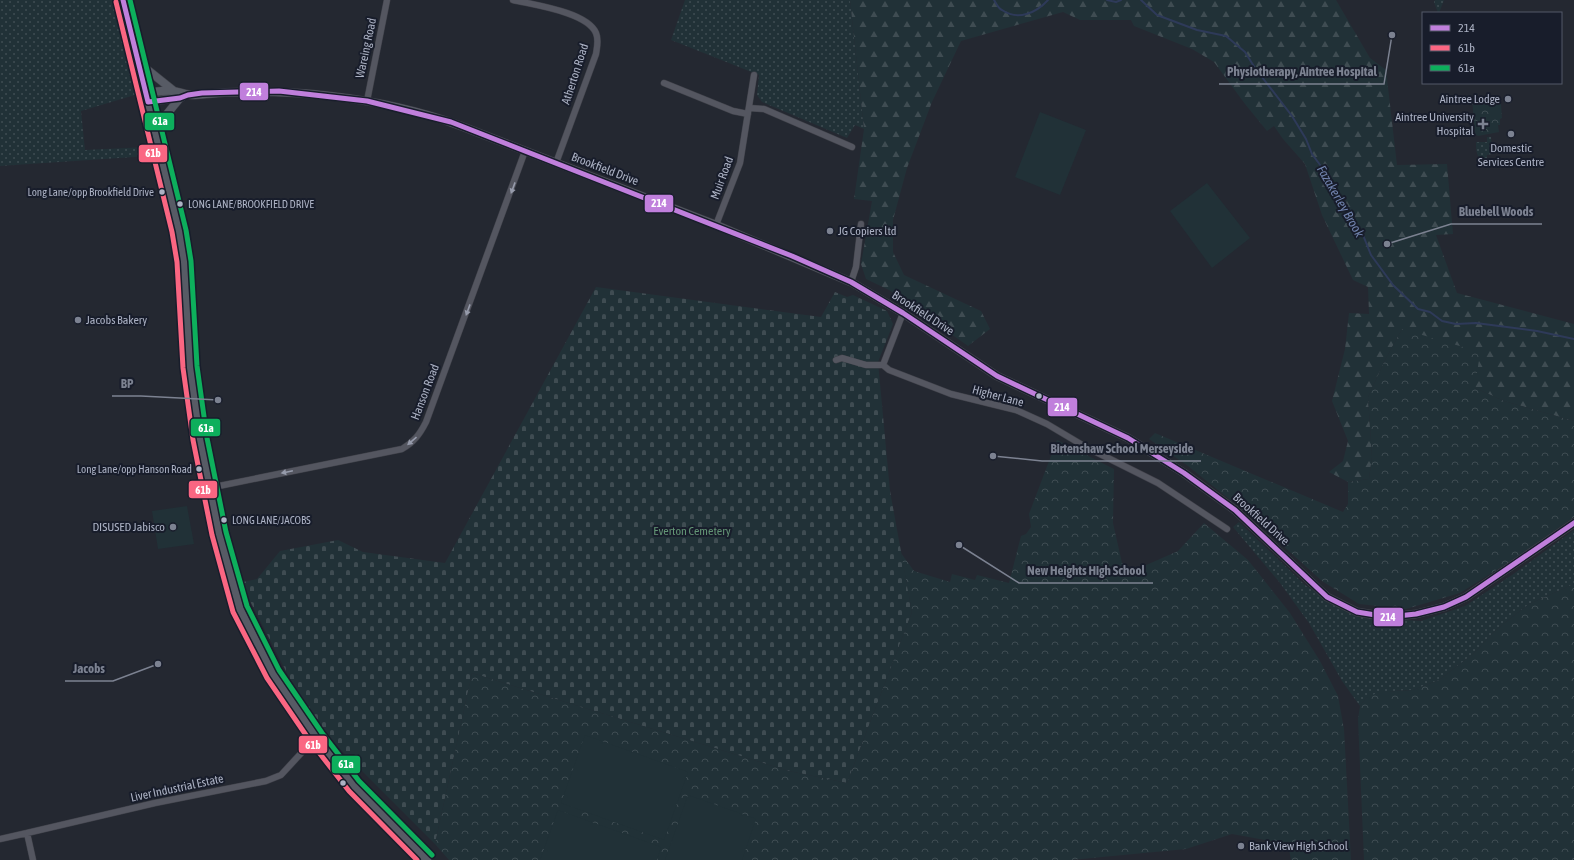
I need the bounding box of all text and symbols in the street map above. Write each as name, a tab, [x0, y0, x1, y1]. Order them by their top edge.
legend	[1422, 12, 1562, 84]
street label: Wareing Road	[353, 17, 379, 79]
text: 214	[1458, 21, 1475, 35]
text: 61b	[1458, 41, 1475, 55]
street label: Atherton Road	[559, 42, 591, 106]
callout: Physiotherapy, Aintree Hospital	[1219, 59, 1384, 84]
text: 61a	[1458, 61, 1475, 75]
text: Physiotherapy, Aintree Hospital	[1227, 64, 1377, 79]
line badge: 214	[239, 82, 269, 101]
text: 214	[246, 86, 262, 98]
place label: Aintree Lodge	[1440, 92, 1500, 106]
marker: Aintree Lodge	[1503, 94, 1513, 104]
place label: Aintree University Hospital	[1395, 110, 1475, 138]
line badge: 61a	[144, 112, 175, 131]
text: 61a	[152, 115, 168, 127]
marker: Aintree University Hospital	[1477, 118, 1489, 130]
marker: Domestic Services Centre	[1506, 129, 1516, 139]
place label: Domestic Services Centre	[1478, 141, 1544, 169]
line badge: 61b	[138, 144, 168, 163]
text: 61b	[145, 147, 161, 159]
street label: Brookfield Drive	[569, 150, 641, 188]
street label: Muir Road	[708, 155, 736, 201]
water label: Fazakerley Brook	[1314, 163, 1367, 240]
one-way arrow	[509, 182, 515, 194]
place label: Long Lane/opp Brookfield Drive	[27, 186, 154, 198]
marker: Long Lane/opp Brookfield Drive	[157, 187, 167, 197]
line badge: 214	[644, 194, 674, 213]
text: 214	[651, 197, 667, 209]
place label: LONG LANE/BROOKFIELD DRIVE	[188, 198, 314, 210]
marker: LONG LANE/BROOKFIELD DRIVE	[175, 199, 185, 209]
callout: Bluebell Woods	[1451, 199, 1542, 224]
text: Bluebell Woods	[1459, 204, 1534, 219]
place label: JG Copiers ltd	[838, 224, 896, 238]
marker: JG Copiers ltd	[825, 226, 835, 236]
street label: Brookfield Drive	[889, 288, 957, 338]
one-way arrow	[464, 304, 470, 316]
place label: Jacobs Bakery	[86, 313, 147, 327]
marker: Jacobs Bakery	[73, 315, 83, 325]
street label: Hanson Road	[408, 362, 442, 422]
callout: BP	[112, 371, 141, 396]
text: BP	[121, 376, 134, 391]
street label: Higher Lane	[971, 382, 1025, 410]
unlabelled marker	[1034, 391, 1044, 401]
line badge: 214	[1047, 397, 1078, 417]
text: 214	[1054, 401, 1070, 413]
line badge: 61a	[190, 418, 221, 437]
text: 61a	[198, 422, 214, 434]
callout: Birtenshaw School Merseyside	[1042, 436, 1201, 461]
one-way arrow	[407, 437, 417, 446]
text: Birtenshaw School Merseyside	[1051, 441, 1194, 456]
place label: Long Lane/opp Hanson Road	[77, 463, 192, 475]
marker: Long Lane/opp Hanson Road	[194, 464, 204, 474]
one-way arrow	[281, 469, 293, 475]
line badge: 61b	[188, 480, 218, 499]
text: 61b	[195, 484, 211, 496]
street label: Brookfield Drive	[1230, 490, 1292, 548]
place label: LONG LANE/JACOBS	[232, 514, 311, 526]
marker: LONG LANE/JACOBS	[219, 515, 229, 525]
place label: DISUSED Jabisco	[92, 520, 165, 534]
marker: DISUSED Jabisco	[168, 522, 178, 532]
park label: Everton Cemetery	[653, 524, 731, 538]
callout: New Heights High School	[1019, 558, 1153, 583]
text: New Heights High School	[1027, 563, 1145, 578]
line badge: 214	[1373, 607, 1404, 627]
text: 214	[1380, 611, 1396, 623]
callout: Jacobs	[65, 656, 113, 681]
text: Jacobs	[72, 661, 105, 676]
line badge: 61b	[298, 735, 328, 754]
text: 61b	[305, 739, 321, 751]
line badge: 61a	[331, 755, 361, 774]
text: 61a	[338, 758, 354, 770]
street label: Liver Industrial Estate	[129, 771, 225, 805]
unlabelled marker	[338, 778, 348, 788]
place label: Bank View High School	[1249, 839, 1349, 853]
marker: Bank View High School	[1236, 841, 1246, 851]

